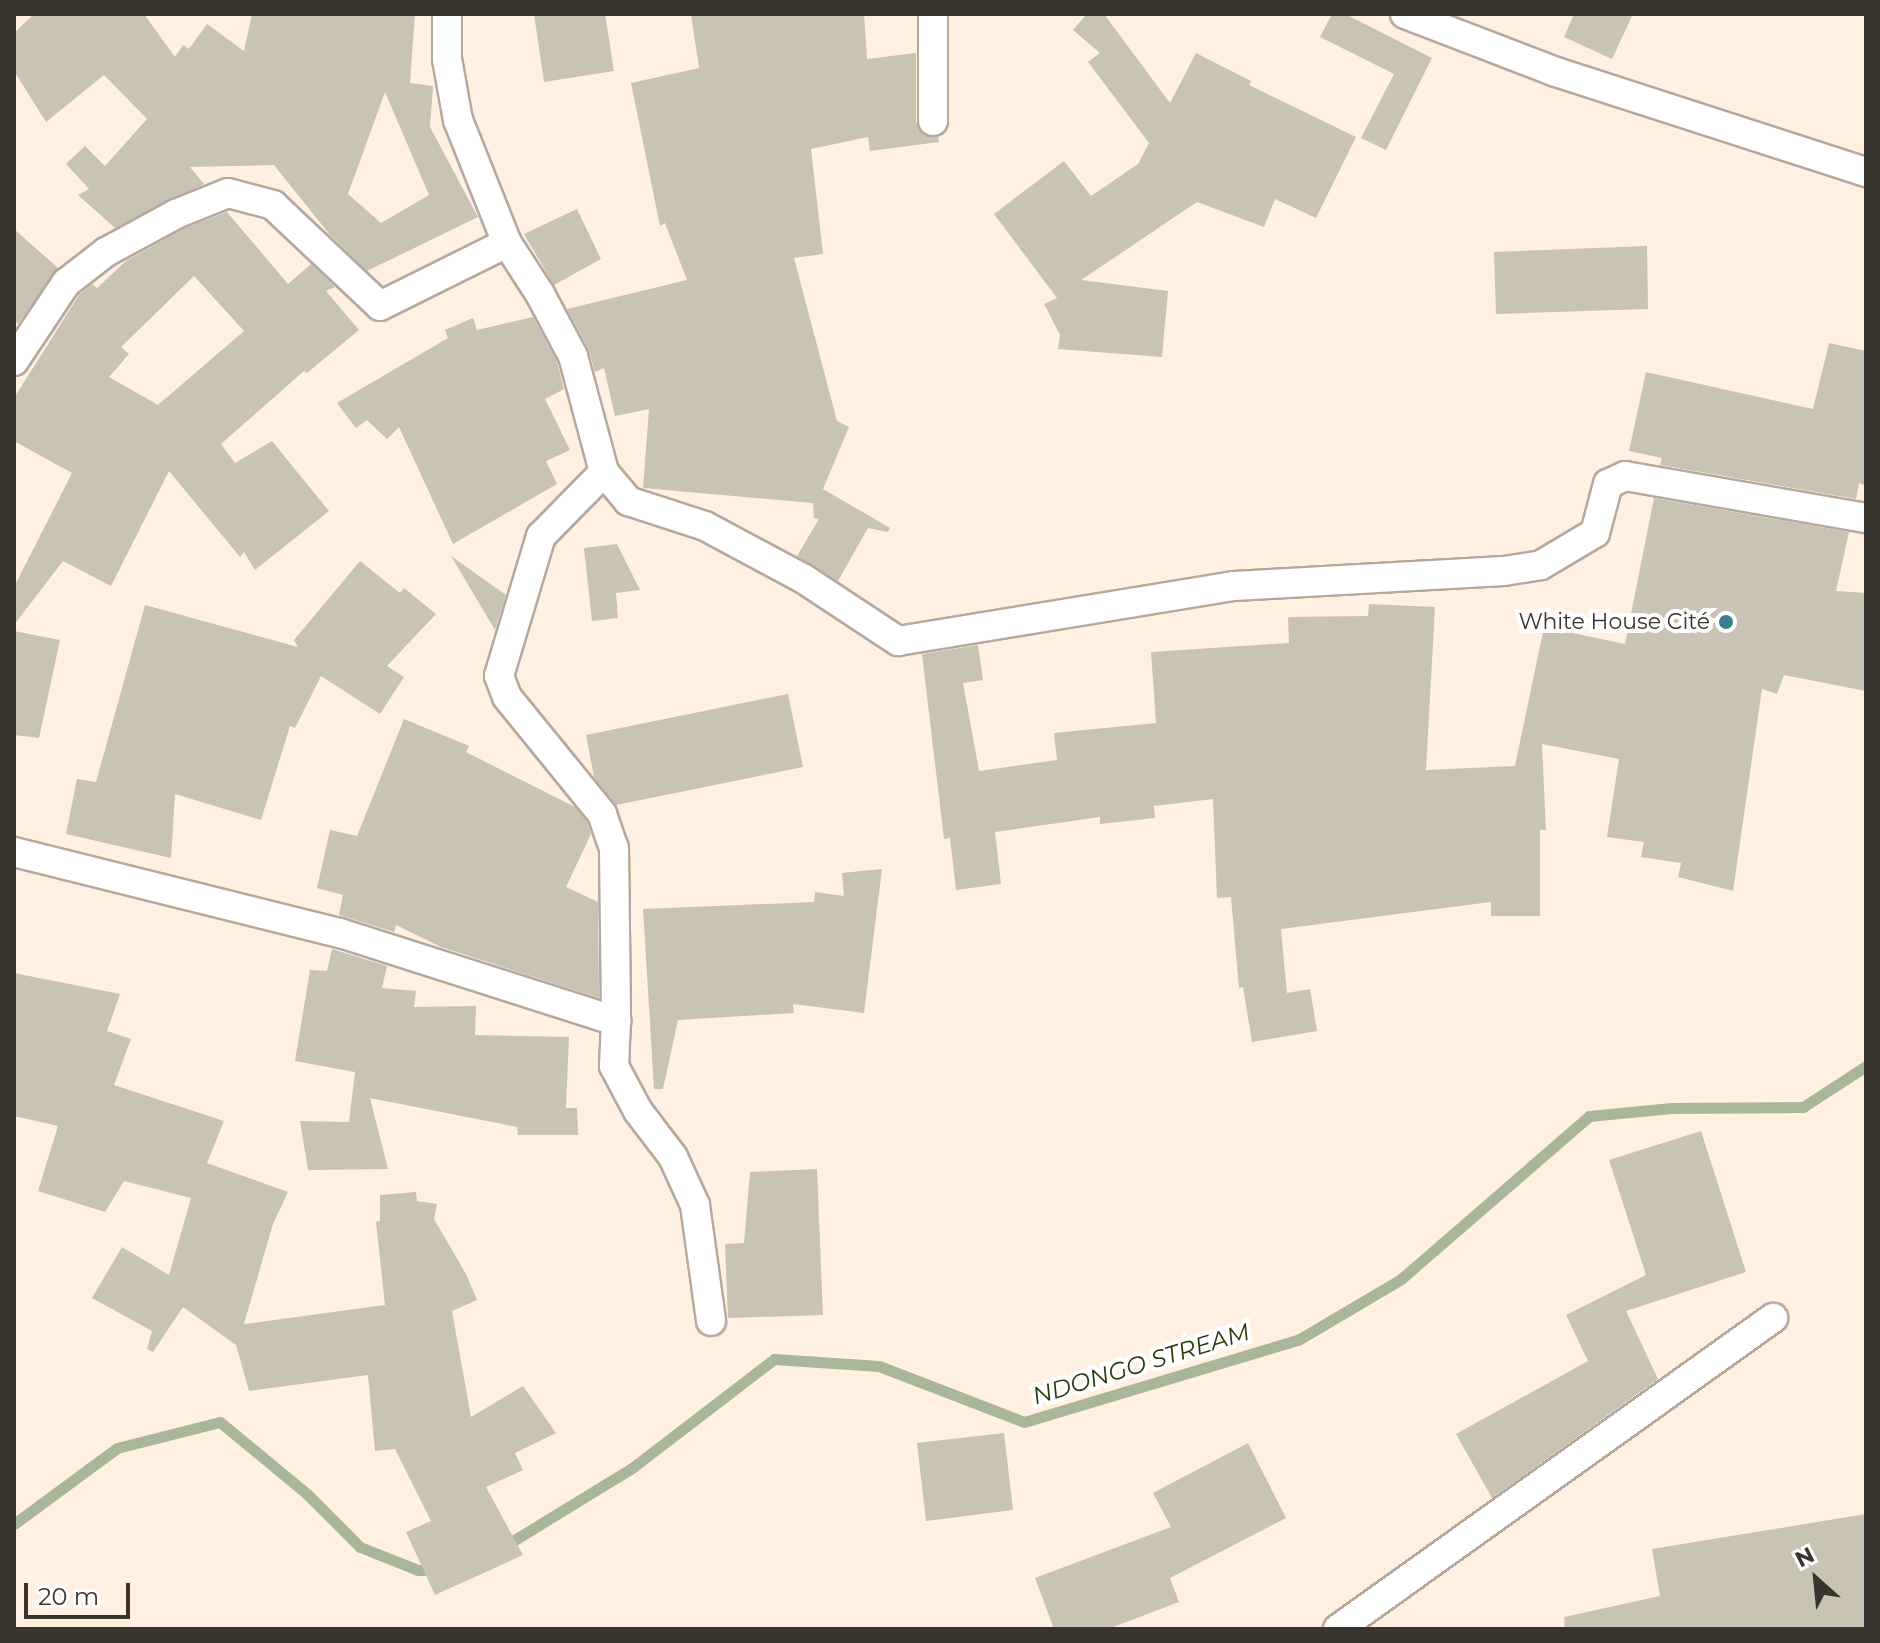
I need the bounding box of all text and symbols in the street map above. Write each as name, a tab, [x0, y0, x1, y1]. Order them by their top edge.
place label: White House Cité	[1518, 609, 1710, 635]
marker: White House Cité	[1717, 613, 1735, 631]
water label: NDONGO STREAM	[1029, 1317, 1253, 1411]
north arrow	[1776, 1539, 1856, 1619]
text: N	[1791, 1541, 1819, 1573]
scale bar	[28, 1567, 134, 1617]
text: 20 m	[38, 1582, 99, 1611]

